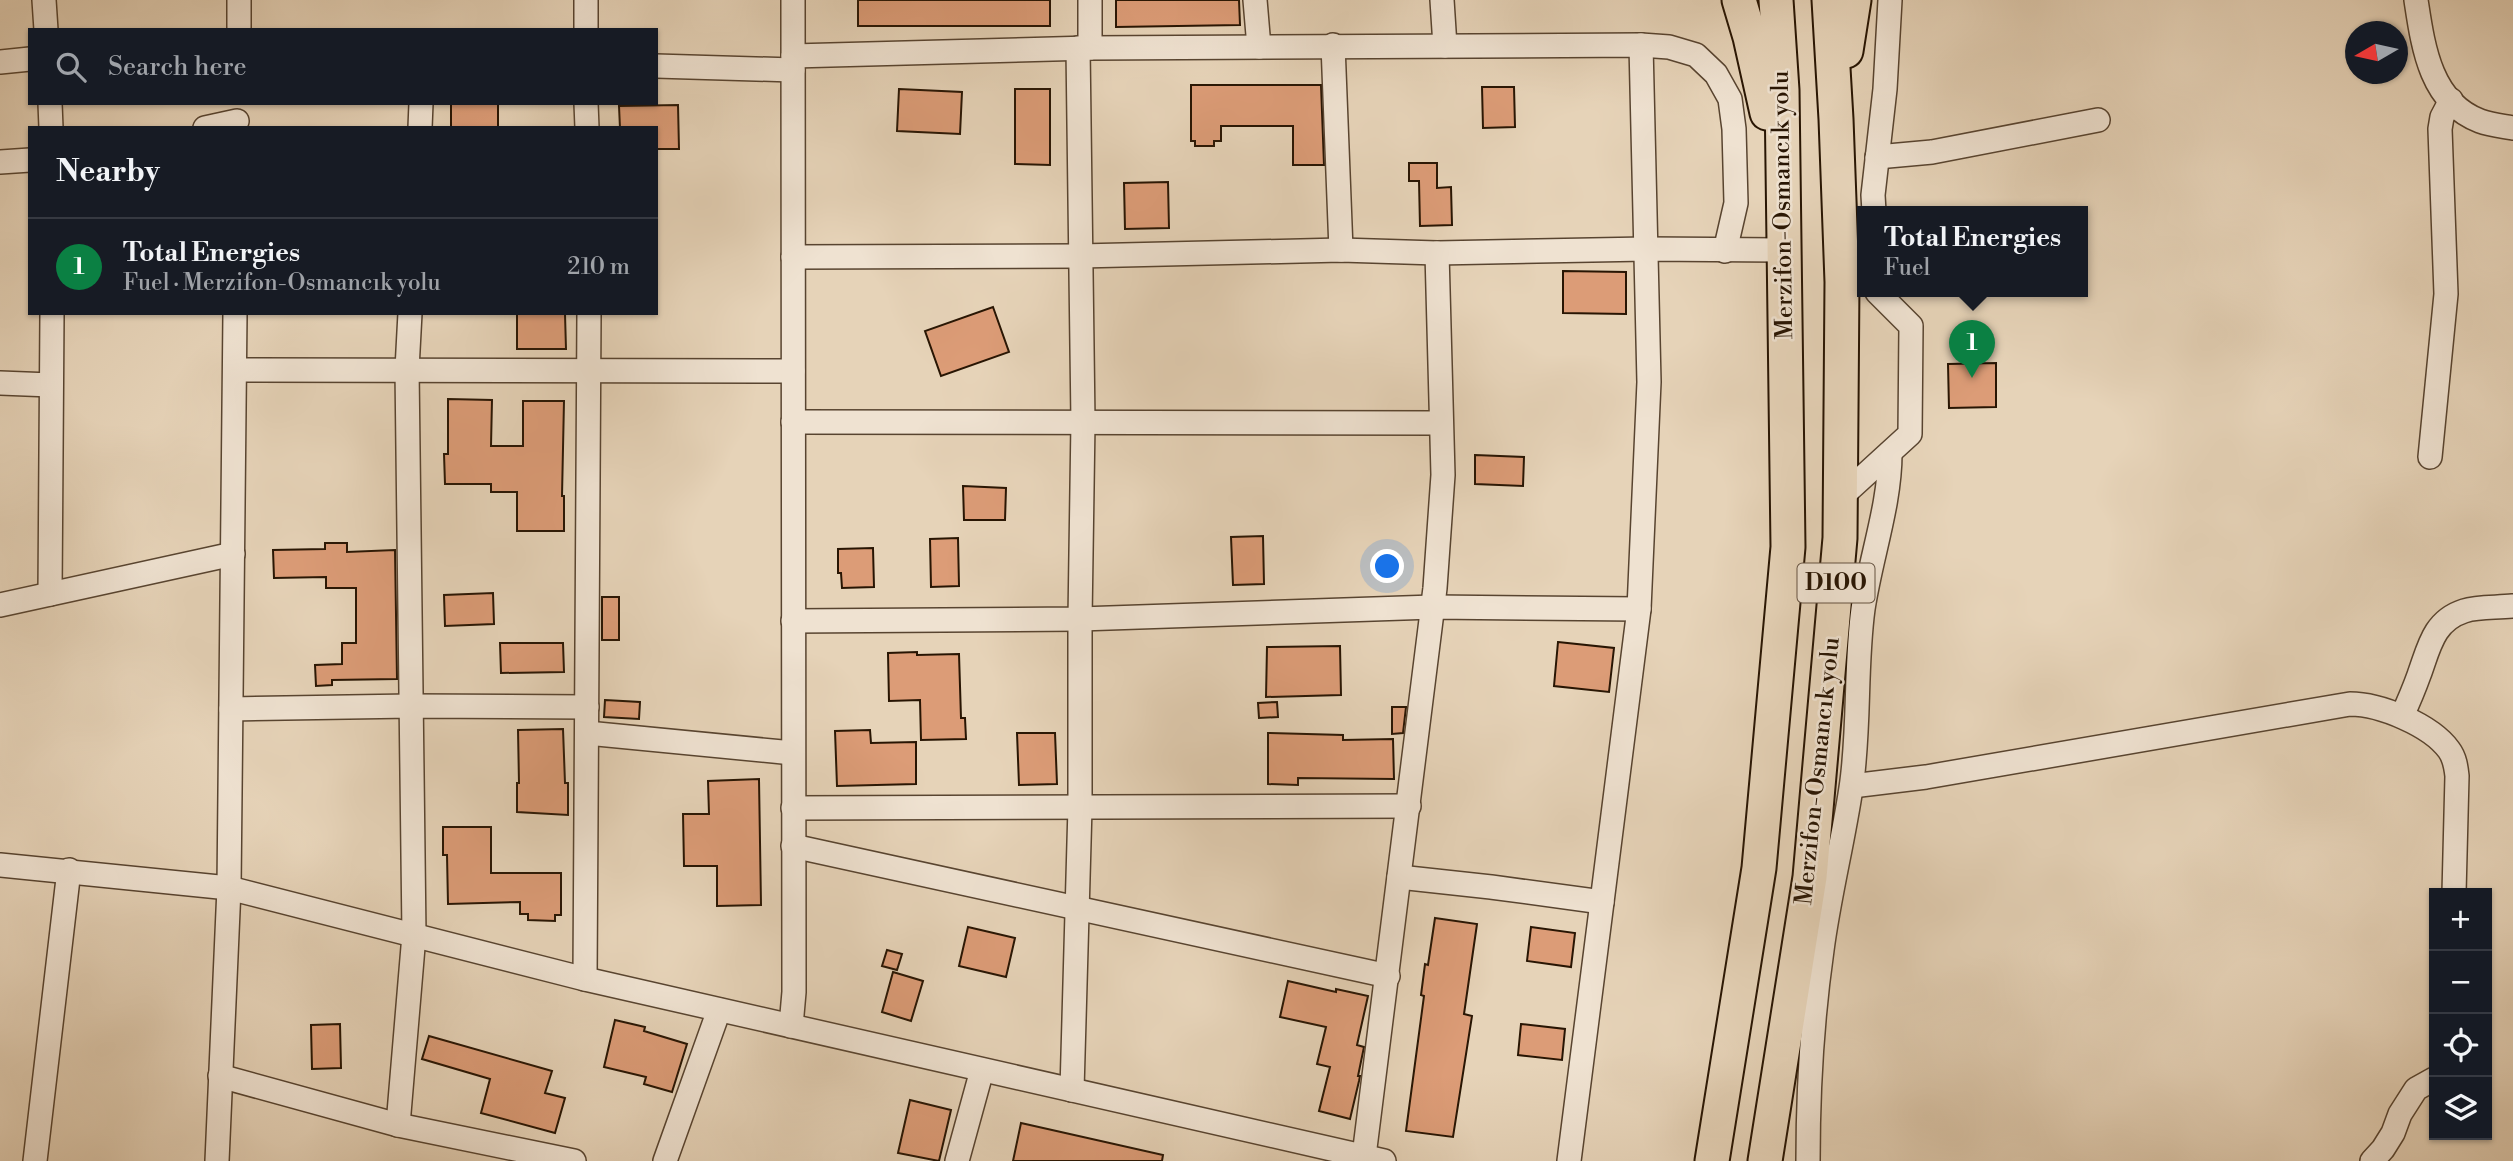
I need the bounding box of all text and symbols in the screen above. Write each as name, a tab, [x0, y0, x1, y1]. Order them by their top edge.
north arrow	[2345, 21, 2408, 84]
search box	[28, 28, 658, 105]
icon: search	[52, 48, 90, 86]
text: Search here	[108, 51, 247, 83]
street label: Merzifon-Osmancık yolu	[1766, 70, 1800, 340]
text: Nearby	[56, 153, 160, 191]
popup	[1857, 206, 2088, 297]
text: Total Energies	[1884, 222, 2061, 254]
text: Total Energies	[123, 237, 300, 269]
text: 1	[73, 253, 85, 281]
text: 210 m	[567, 253, 630, 281]
text: Fuel	[1884, 254, 1930, 282]
text: Fuel · Merzifon-Osmancık yolu	[123, 269, 441, 297]
pin: 1	[1949, 320, 1995, 378]
your location	[1370, 549, 1404, 583]
road number: D100	[1798, 564, 1874, 603]
street label: Merzifon-Osmancık yolu	[1789, 635, 1847, 906]
map controls	[2429, 888, 2492, 1140]
button: +	[2429, 888, 2492, 951]
button: −	[2429, 951, 2492, 1014]
button: locate	[2429, 1014, 2492, 1077]
button: layers	[2429, 1077, 2492, 1140]

